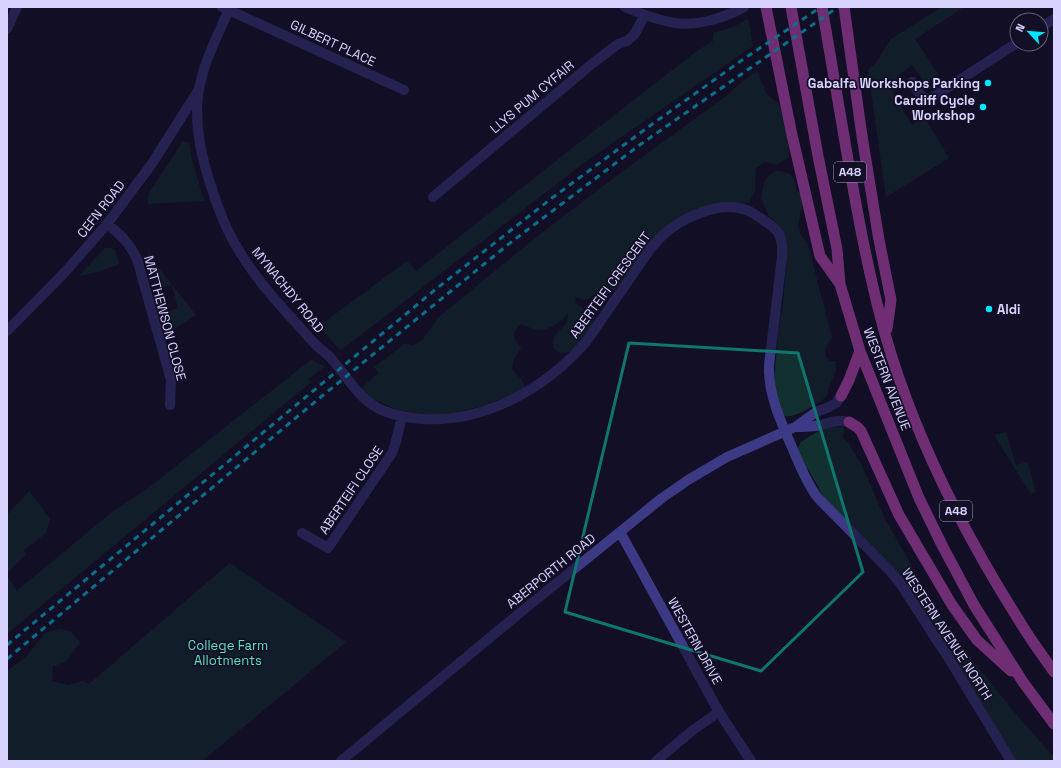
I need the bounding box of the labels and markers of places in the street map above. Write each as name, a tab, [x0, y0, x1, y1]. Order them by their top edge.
place label: Gabalfa Workshops Parking	[808, 75, 980, 92]
marker: Gabalfa Workshops Parking	[983, 78, 993, 88]
place label: Cardiff Cycle Workshop	[894, 92, 975, 124]
marker: Cardiff Cycle Workshop	[978, 102, 988, 112]
place label: Aldi	[997, 301, 1020, 318]
marker: Aldi	[984, 304, 994, 314]

